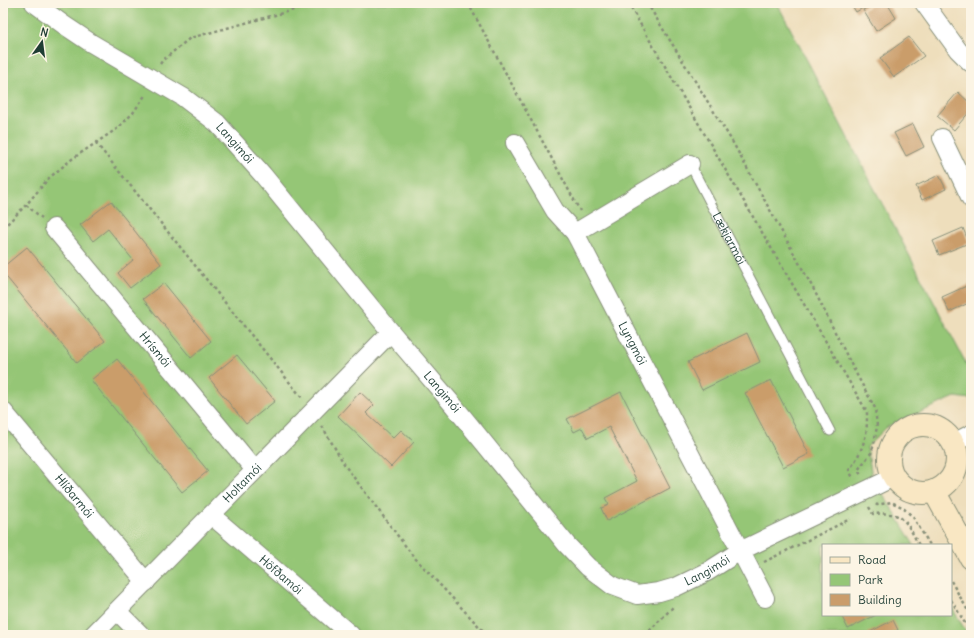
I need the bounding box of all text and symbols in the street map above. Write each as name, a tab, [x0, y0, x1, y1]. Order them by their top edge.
north arrow	[22, 22, 62, 62]
text: N	[39, 25, 50, 40]
street label: Langimói	[213, 119, 257, 166]
street label: Lækjarmói	[710, 209, 749, 267]
street label: Lyngmói	[615, 319, 650, 367]
street label: Hrísmói	[136, 328, 174, 370]
street label: Langimói	[421, 368, 464, 415]
street label: Holtamói	[219, 460, 265, 506]
street label: Hlíðarmói	[52, 471, 97, 521]
legend	[822, 544, 952, 616]
street label: Höfðamói	[256, 552, 306, 597]
street label: Langimói	[682, 552, 732, 589]
text: Road	[858, 552, 886, 567]
text: Park	[858, 572, 883, 587]
text: Building	[858, 592, 902, 607]

